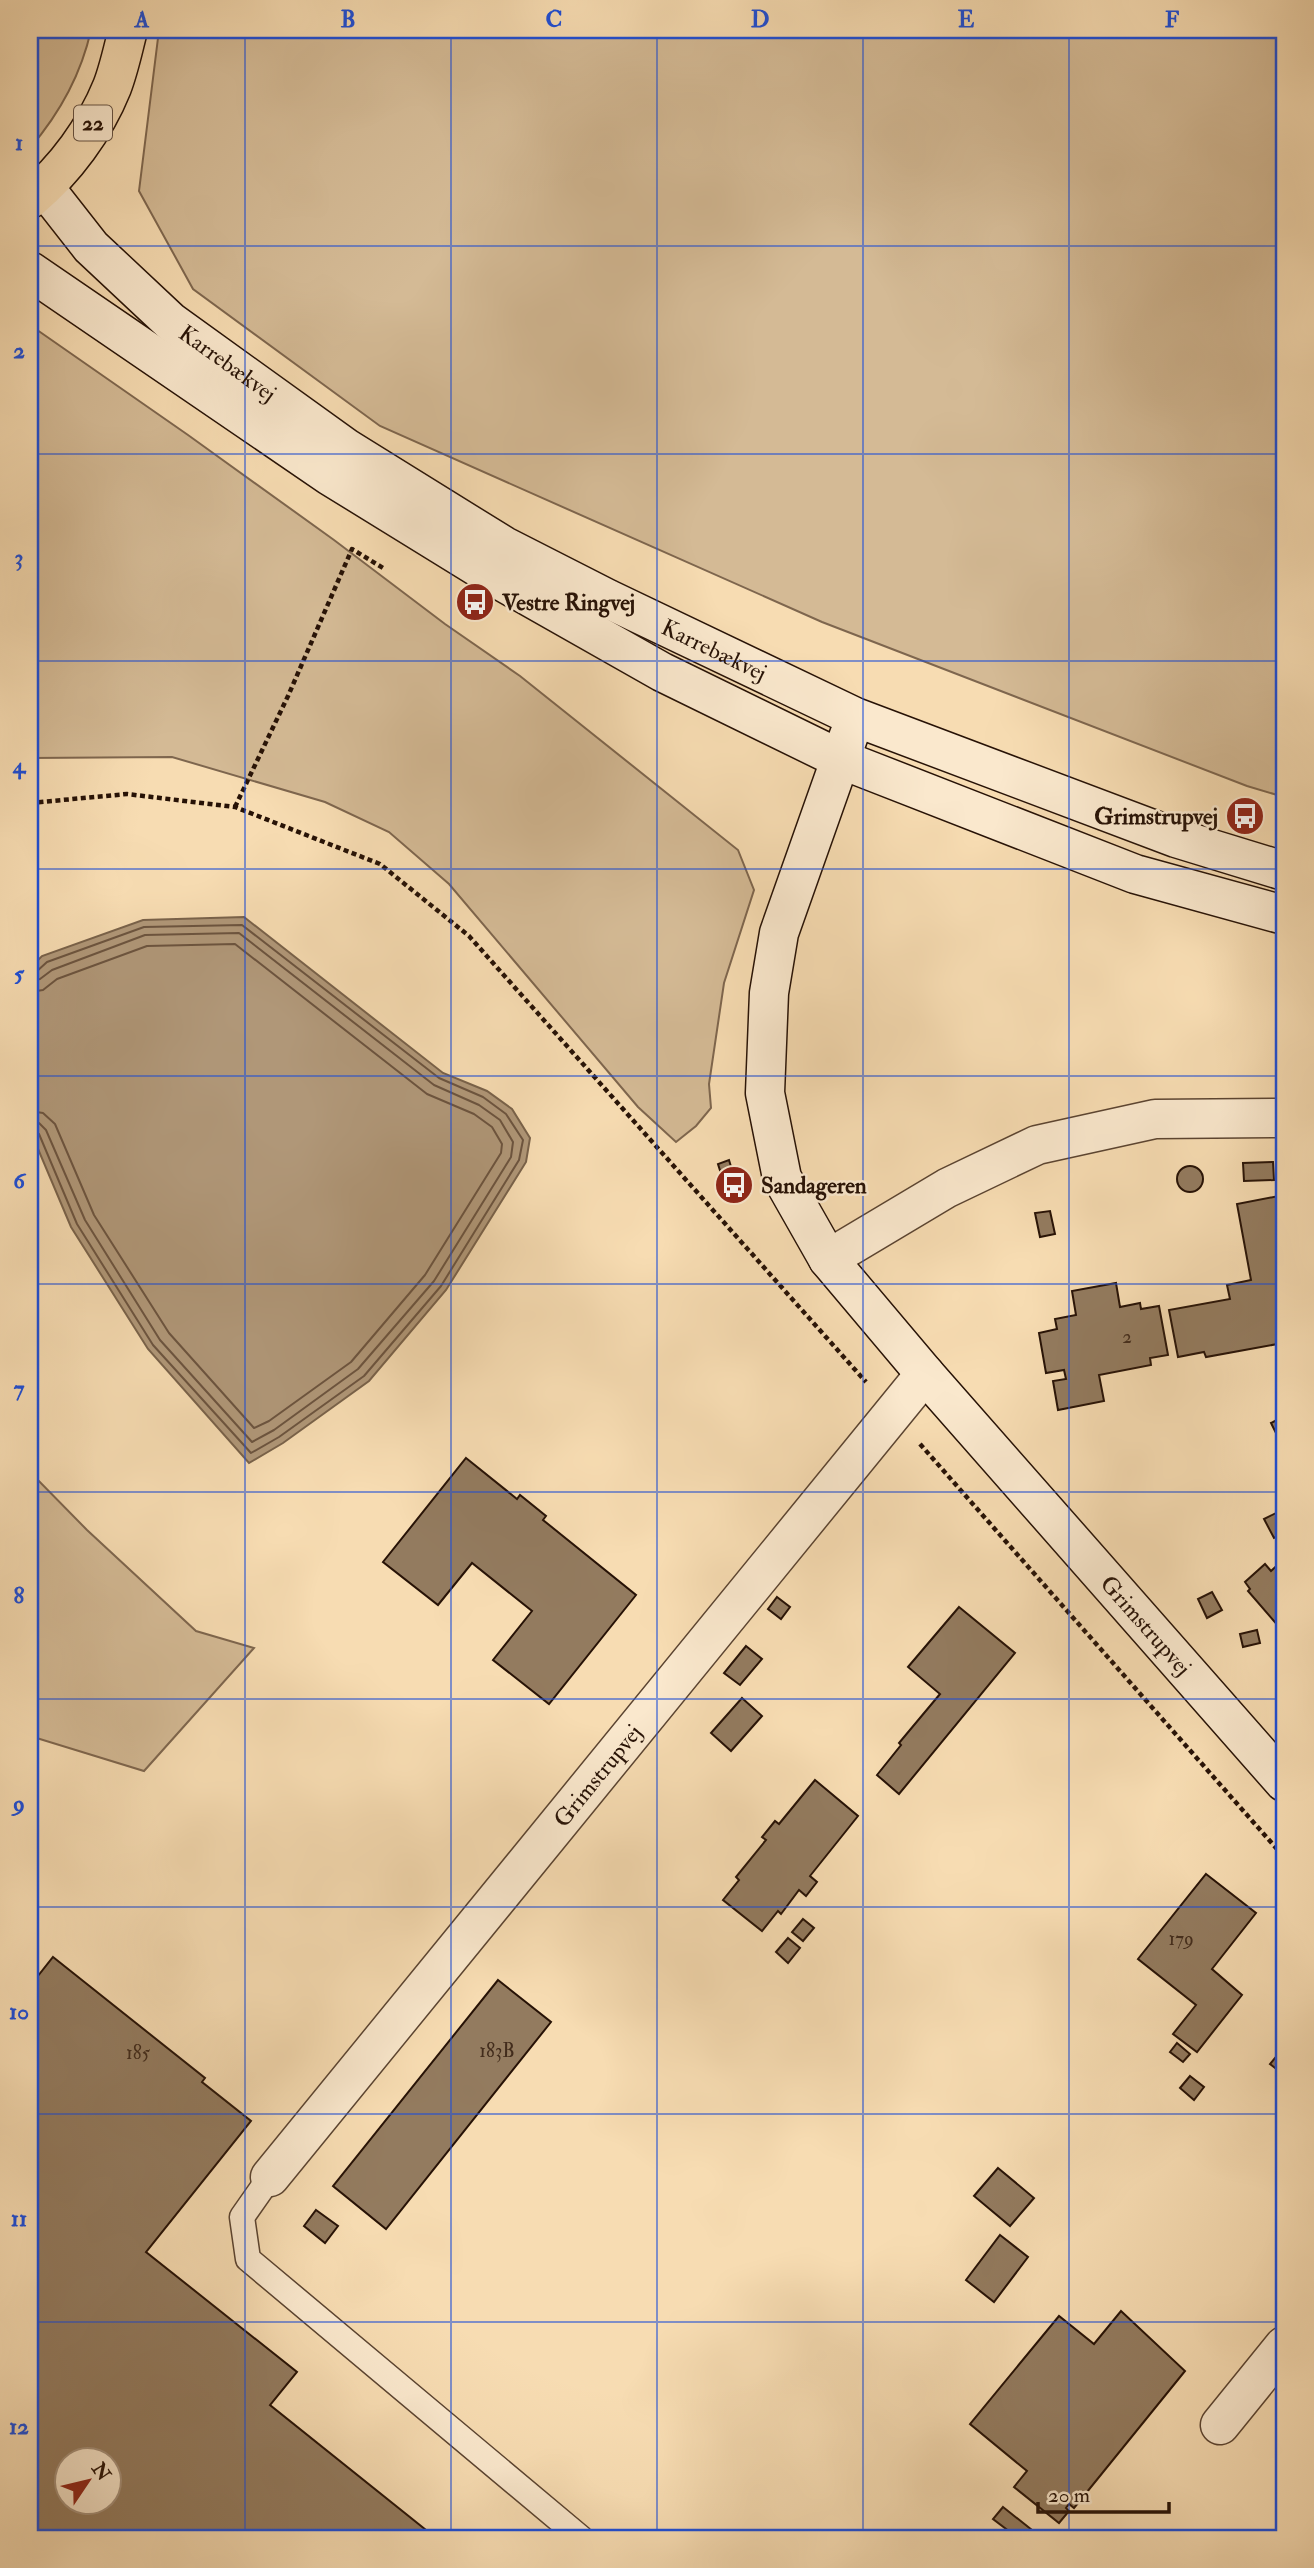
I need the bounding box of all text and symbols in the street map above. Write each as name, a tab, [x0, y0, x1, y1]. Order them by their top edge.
text: A	[134, 5, 150, 34]
text: B	[340, 5, 356, 34]
text: C	[546, 5, 562, 34]
text: D	[751, 5, 769, 34]
text: E	[958, 5, 975, 34]
text: F	[1165, 5, 1180, 34]
road number: 22	[74, 106, 112, 140]
text: 1	[15, 128, 23, 157]
street label: Karrebækvej	[174, 318, 282, 408]
text: 2	[13, 336, 25, 365]
text: 3	[15, 543, 23, 572]
bus stop icon: Vestre Ringvej	[454, 581, 496, 623]
place label: Vestre Ringvej	[501, 588, 635, 618]
street label: Karrebækvej	[657, 612, 772, 687]
text: 4	[12, 751, 27, 780]
bus stop icon: Grimstrupvej	[1224, 795, 1266, 837]
place label: Grimstrupvej	[1094, 802, 1218, 832]
text: 5	[14, 959, 25, 988]
bus stop icon: Sandageren	[713, 1164, 755, 1206]
text: 6	[13, 1166, 27, 1195]
place label: Sandageren	[761, 1171, 867, 1201]
house number: 2	[1122, 1325, 1132, 1349]
text: 7	[14, 1374, 25, 1403]
street label: Grimstrupvej	[1094, 1569, 1198, 1681]
text: 8	[14, 1581, 25, 1610]
street label: Grimstrupvej	[547, 1718, 648, 1833]
text: 9	[11, 1789, 25, 1818]
house number: 179	[1168, 1927, 1194, 1951]
text: 10	[9, 1997, 29, 2026]
house number: 183B	[479, 2039, 515, 2063]
house number: 185	[126, 2041, 151, 2065]
text: 11	[11, 2204, 27, 2233]
text: 12	[9, 2412, 29, 2441]
north arrow	[52, 2446, 122, 2516]
text: N	[86, 2457, 116, 2486]
scale bar	[1038, 2470, 1169, 2514]
text: 20 m	[1048, 2482, 1090, 2509]

